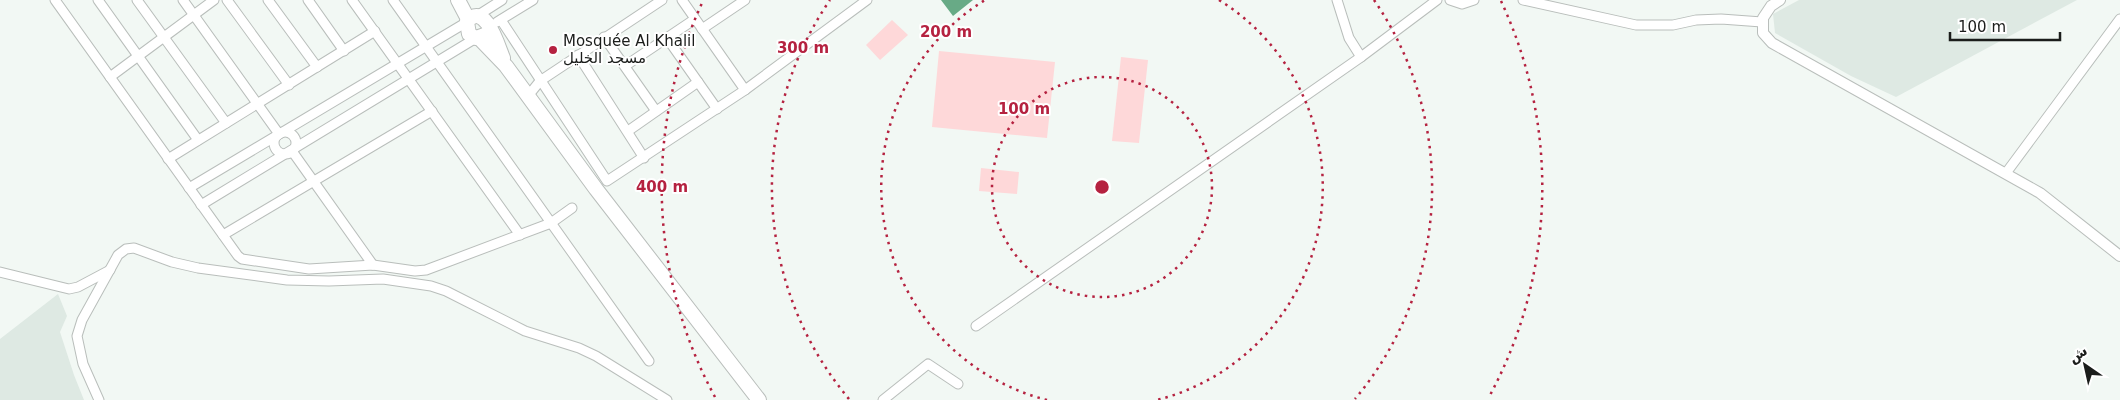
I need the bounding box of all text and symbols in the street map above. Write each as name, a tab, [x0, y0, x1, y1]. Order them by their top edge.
scale bar	[1950, 10, 2060, 42]
text: 100 m	[1958, 18, 2006, 36]
text: 200 m	[920, 23, 972, 41]
place label: Mosquée Al Khalil مسجد الخليل	[563, 32, 695, 67]
text: 300 m	[777, 39, 829, 57]
marker: Mosquée Al Khalil مسجد الخليل	[547, 44, 559, 56]
text: 100 m	[998, 100, 1050, 118]
text: 400 m	[636, 178, 688, 196]
centre of rings	[1093, 178, 1111, 196]
north arrow	[2060, 340, 2110, 390]
text: ش	[2065, 342, 2090, 366]

